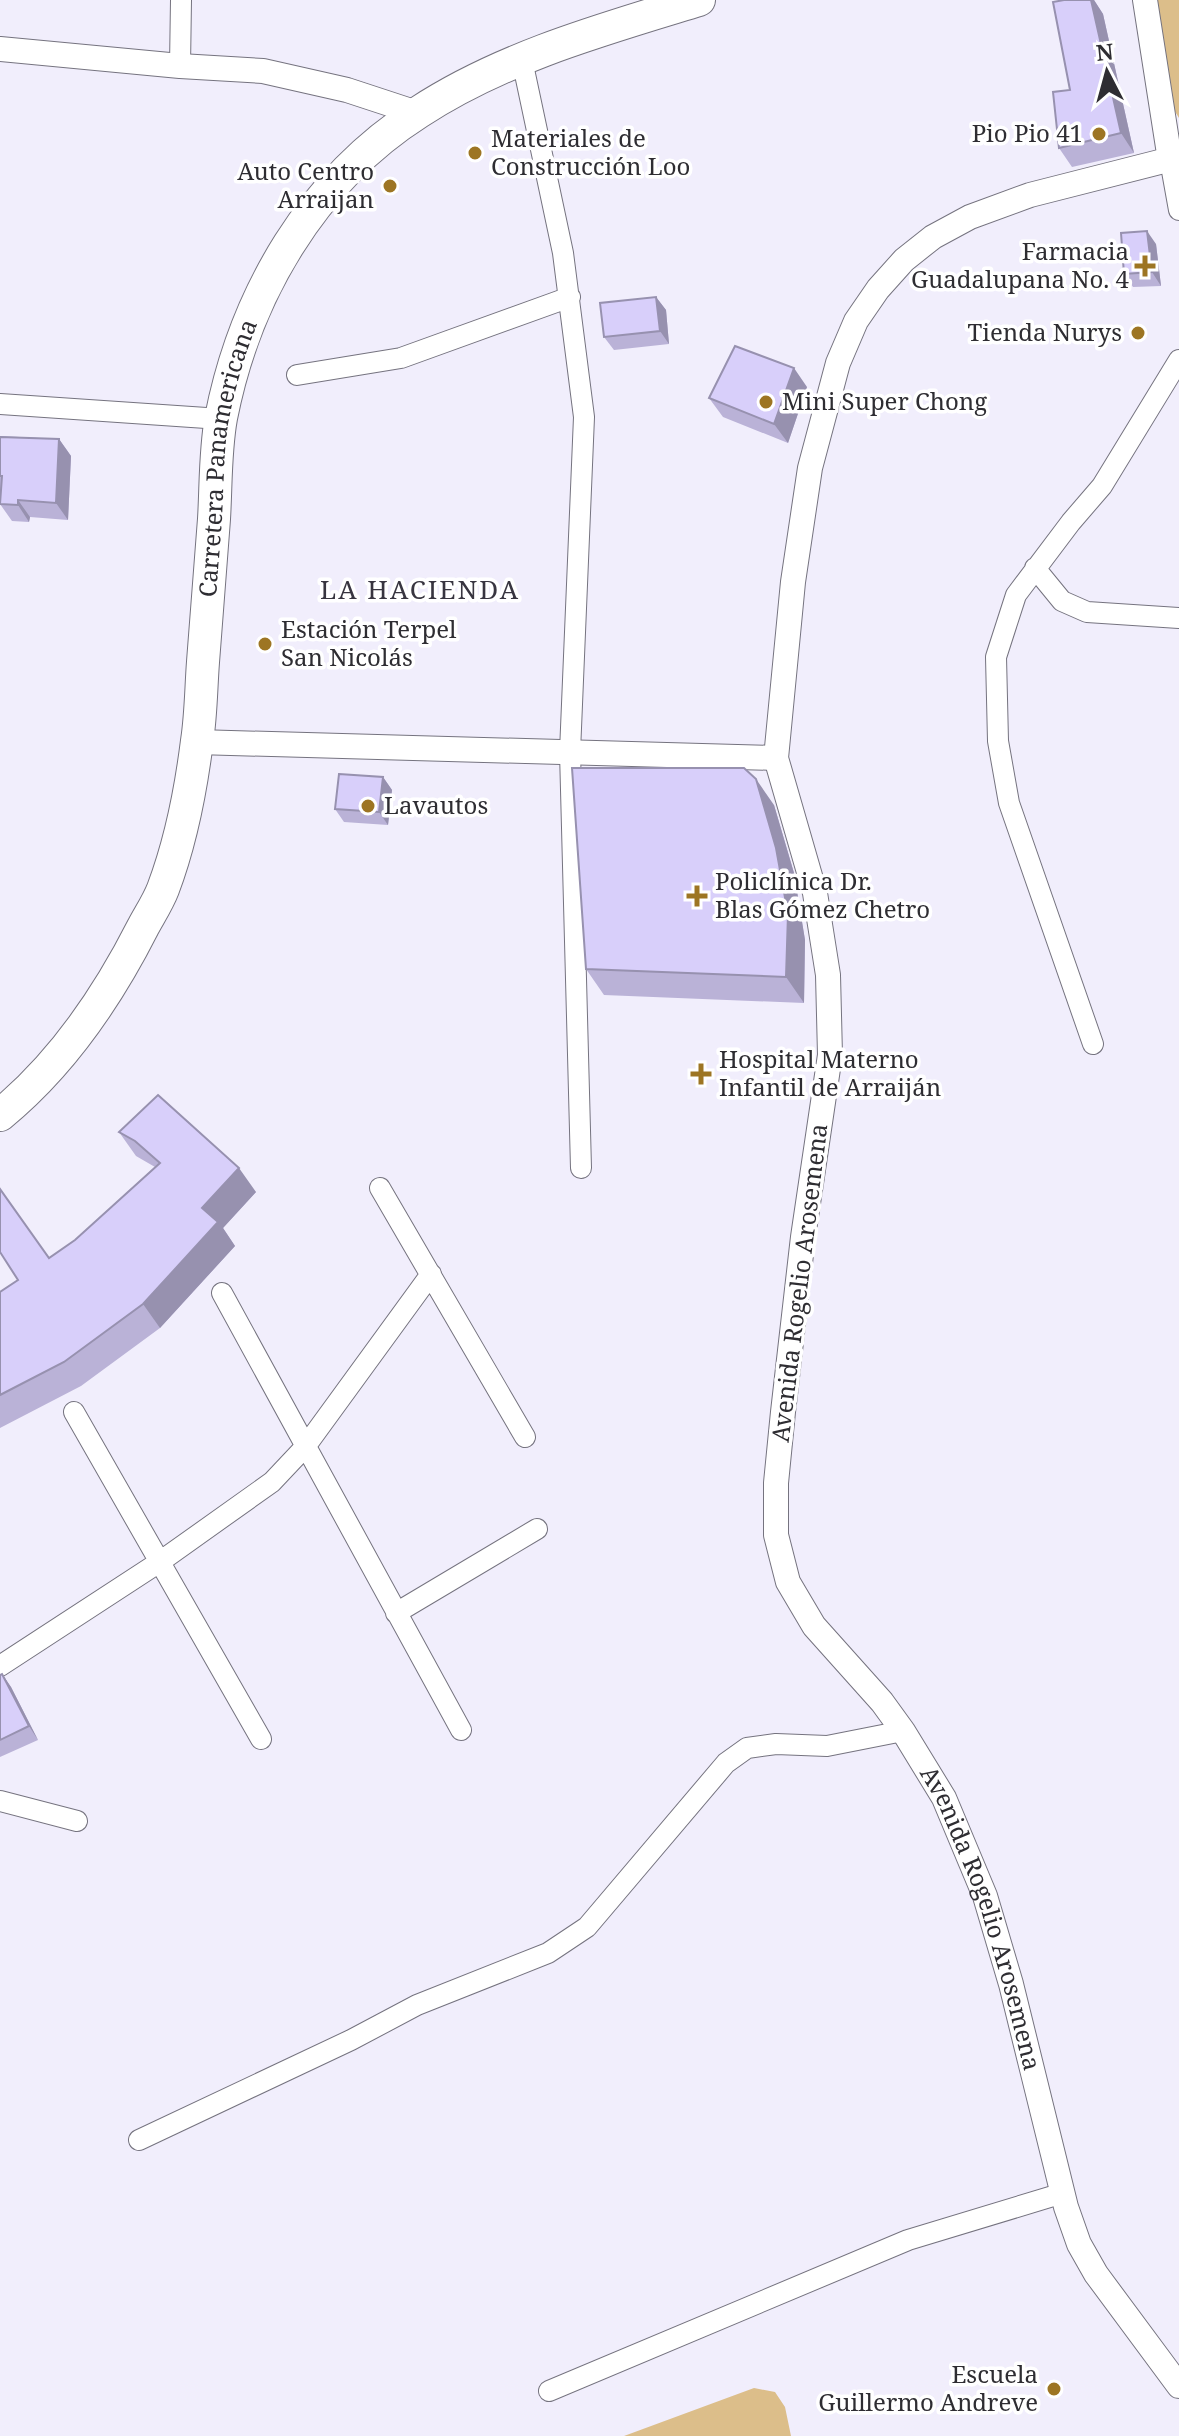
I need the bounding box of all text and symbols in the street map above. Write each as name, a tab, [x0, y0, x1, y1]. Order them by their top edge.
north arrow	[1067, 32, 1147, 112]
text: N	[1095, 35, 1115, 67]
place label: Pio Pio 41	[972, 116, 1083, 149]
place label: Materiales de Construcción Loo	[491, 121, 690, 182]
marker: Pio Pio 41	[1090, 125, 1108, 143]
marker: Materiales de Construcción Loo	[466, 144, 484, 162]
place label: Auto Centro Arraijan	[237, 154, 374, 215]
marker: Auto Centro Arraijan	[381, 177, 399, 195]
place label: Farmacia Guadalupana No. 4	[911, 234, 1130, 295]
marker: Farmacia Guadalupana No. 4	[1136, 257, 1154, 275]
street label: Carretera Panamericana	[190, 314, 264, 598]
place label: Tienda Nurys	[968, 315, 1122, 348]
marker: Tienda Nurys	[1129, 324, 1147, 342]
place label: Mini Super Chong	[782, 384, 987, 417]
marker: Mini Super Chong	[757, 393, 775, 411]
district label: LA HACIENDA	[320, 571, 520, 607]
place label: Estación Terpel San Nicolás	[281, 612, 457, 673]
marker: Estación Terpel San Nicolás	[256, 635, 274, 653]
place label: Lavautos	[384, 788, 488, 821]
marker: Lavautos	[359, 797, 377, 815]
place label: Policlínica Dr. Blas Gómez Chetro	[715, 864, 930, 925]
marker: Policlínica Dr. Blas Gómez Chetro	[686, 885, 708, 907]
place label: Hospital Materno Infantil de Arraiján	[719, 1042, 941, 1103]
marker: Hospital Materno Infantil de Arraiján	[690, 1063, 712, 1085]
street label: Avenida Rogelio Arosemena	[763, 1122, 834, 1444]
street label: Avenida Rogelio Arosemena	[913, 1759, 1050, 2073]
place label: Escuela Guillermo Andreve	[818, 2357, 1038, 2418]
marker: Escuela Guillermo Andreve	[1045, 2380, 1063, 2398]

